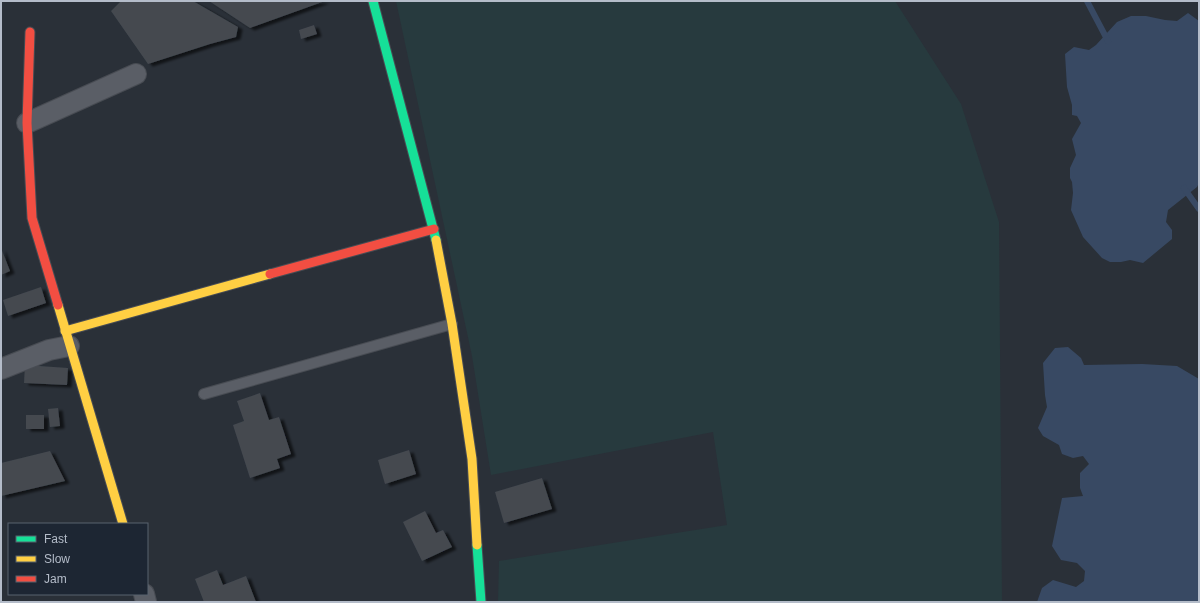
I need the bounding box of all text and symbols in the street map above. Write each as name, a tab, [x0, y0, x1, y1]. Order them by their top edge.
legend	[8, 523, 148, 595]
text: Fast	[44, 532, 68, 546]
text: Slow	[44, 552, 70, 566]
text: Jam	[44, 572, 67, 586]

